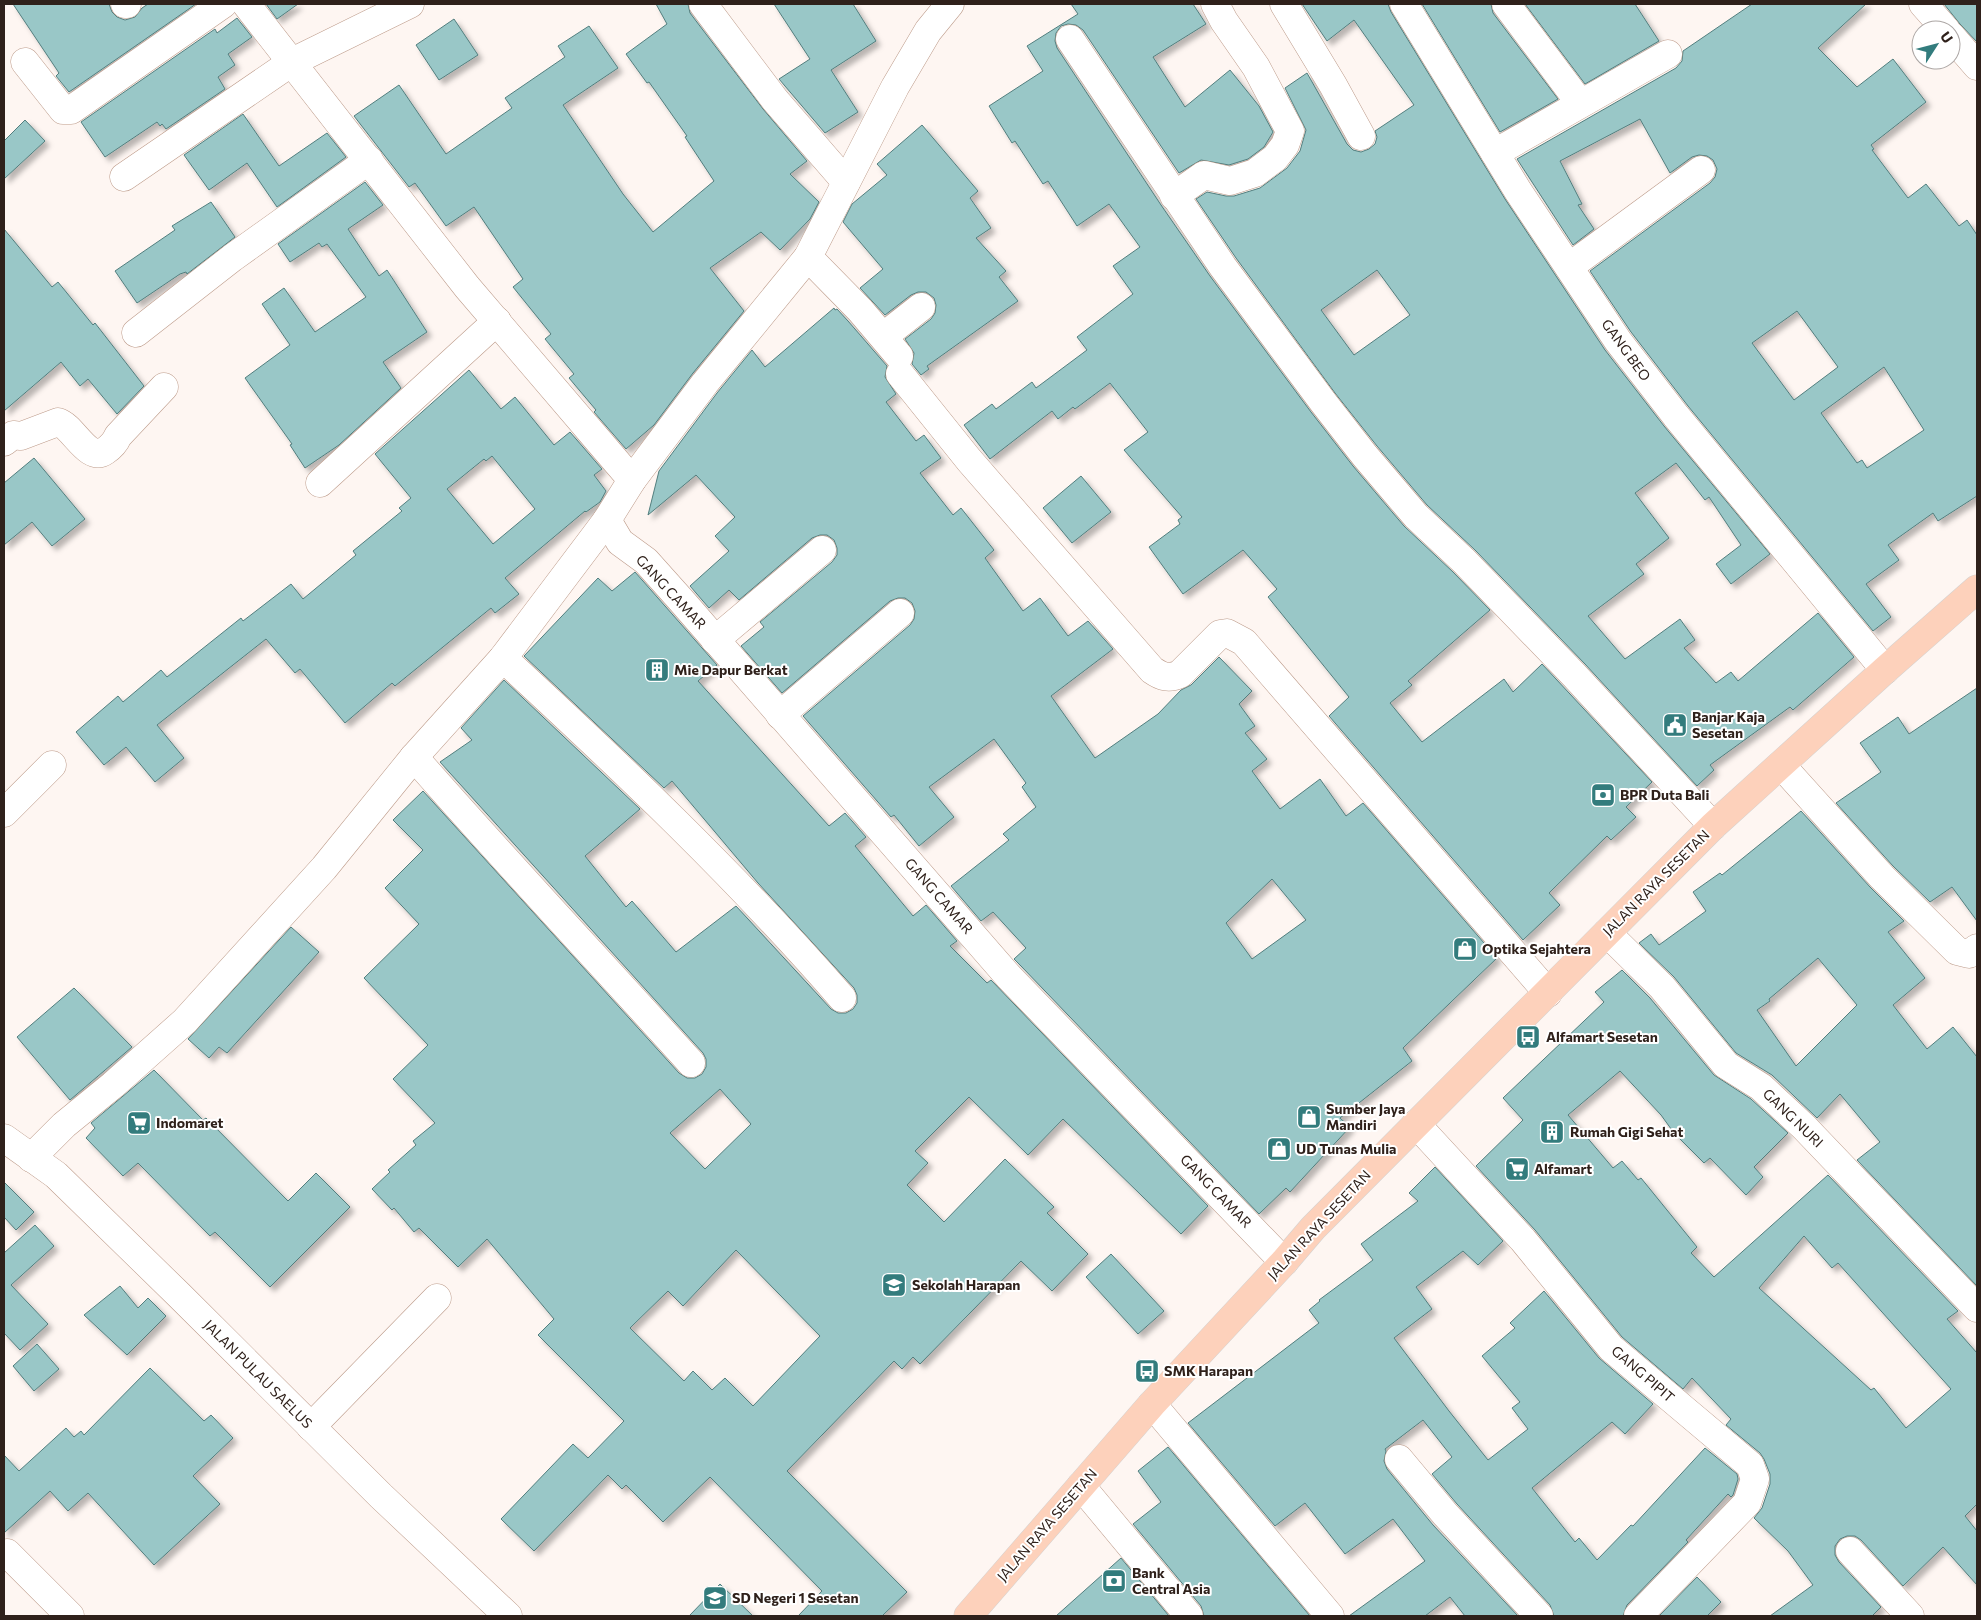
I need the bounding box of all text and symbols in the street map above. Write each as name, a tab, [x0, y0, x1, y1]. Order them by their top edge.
north arrow	[1911, 20, 1961, 70]
text: U	[1937, 28, 1957, 46]
street label: GANG BEO	[1598, 315, 1655, 384]
street label: GANG CAMAR	[633, 551, 710, 632]
building icon: Mie Dapur Berkat	[644, 657, 670, 683]
place label: Mie Dapur Berkat	[674, 661, 788, 678]
place label: Banjar Kaja Sesetan	[1692, 708, 1765, 741]
public building icon: Banjar Kaja Sesetan	[1662, 712, 1688, 738]
bank icon: BPR Duta Bali	[1590, 782, 1616, 808]
place label: BPR Duta Bali	[1620, 786, 1709, 803]
street label: JALAN RAYA SESETAN	[1599, 826, 1712, 939]
street label: GANG CAMAR	[902, 854, 977, 937]
shop icon: Optika Sejahtera	[1452, 936, 1478, 962]
place label: Optika Sejahtera	[1482, 940, 1591, 957]
bus stop icon: Alfamart Sesetan	[1515, 1024, 1541, 1050]
place label: Alfamart Sesetan	[1546, 1028, 1658, 1045]
street label: GANG NURI	[1760, 1085, 1827, 1151]
place label: Sumber Jaya Mandiri	[1326, 1100, 1405, 1133]
shop icon: Sumber Jaya Mandiri	[1296, 1104, 1322, 1130]
supermarket icon: Indomaret	[126, 1110, 152, 1136]
place label: Indomaret	[156, 1114, 224, 1131]
building icon: Rumah Gigi Sehat	[1539, 1119, 1565, 1145]
place label: Rumah Gigi Sehat	[1570, 1123, 1683, 1140]
shop icon: UD Tunas Mulia	[1266, 1136, 1292, 1162]
place label: UD Tunas Mulia	[1296, 1140, 1396, 1157]
street label: GANG CAMAR	[1177, 1151, 1256, 1231]
supermarket icon: Alfamart	[1504, 1156, 1530, 1182]
place label: Alfamart	[1534, 1160, 1592, 1177]
street label: JALAN RAYA SESETAN	[1263, 1166, 1374, 1283]
school or university icon: Sekolah Harapan	[881, 1272, 907, 1298]
place label: Sekolah Harapan	[912, 1276, 1020, 1293]
street label: JALAN PULAU SAELUS	[201, 1316, 316, 1431]
street label: GANG PIPIT	[1608, 1342, 1678, 1406]
bus stop icon: SMK Harapan	[1134, 1358, 1160, 1384]
place label: SMK Harapan	[1164, 1362, 1253, 1379]
street label: JALAN RAYA SESETAN	[993, 1465, 1100, 1584]
place label: Bank Central Asia	[1132, 1564, 1210, 1597]
bank icon: Bank Central Asia	[1101, 1568, 1127, 1594]
school or university icon: SD Negeri 1 Sesetan	[702, 1585, 728, 1611]
place label: SD Negeri 1 Sesetan	[732, 1589, 859, 1606]

